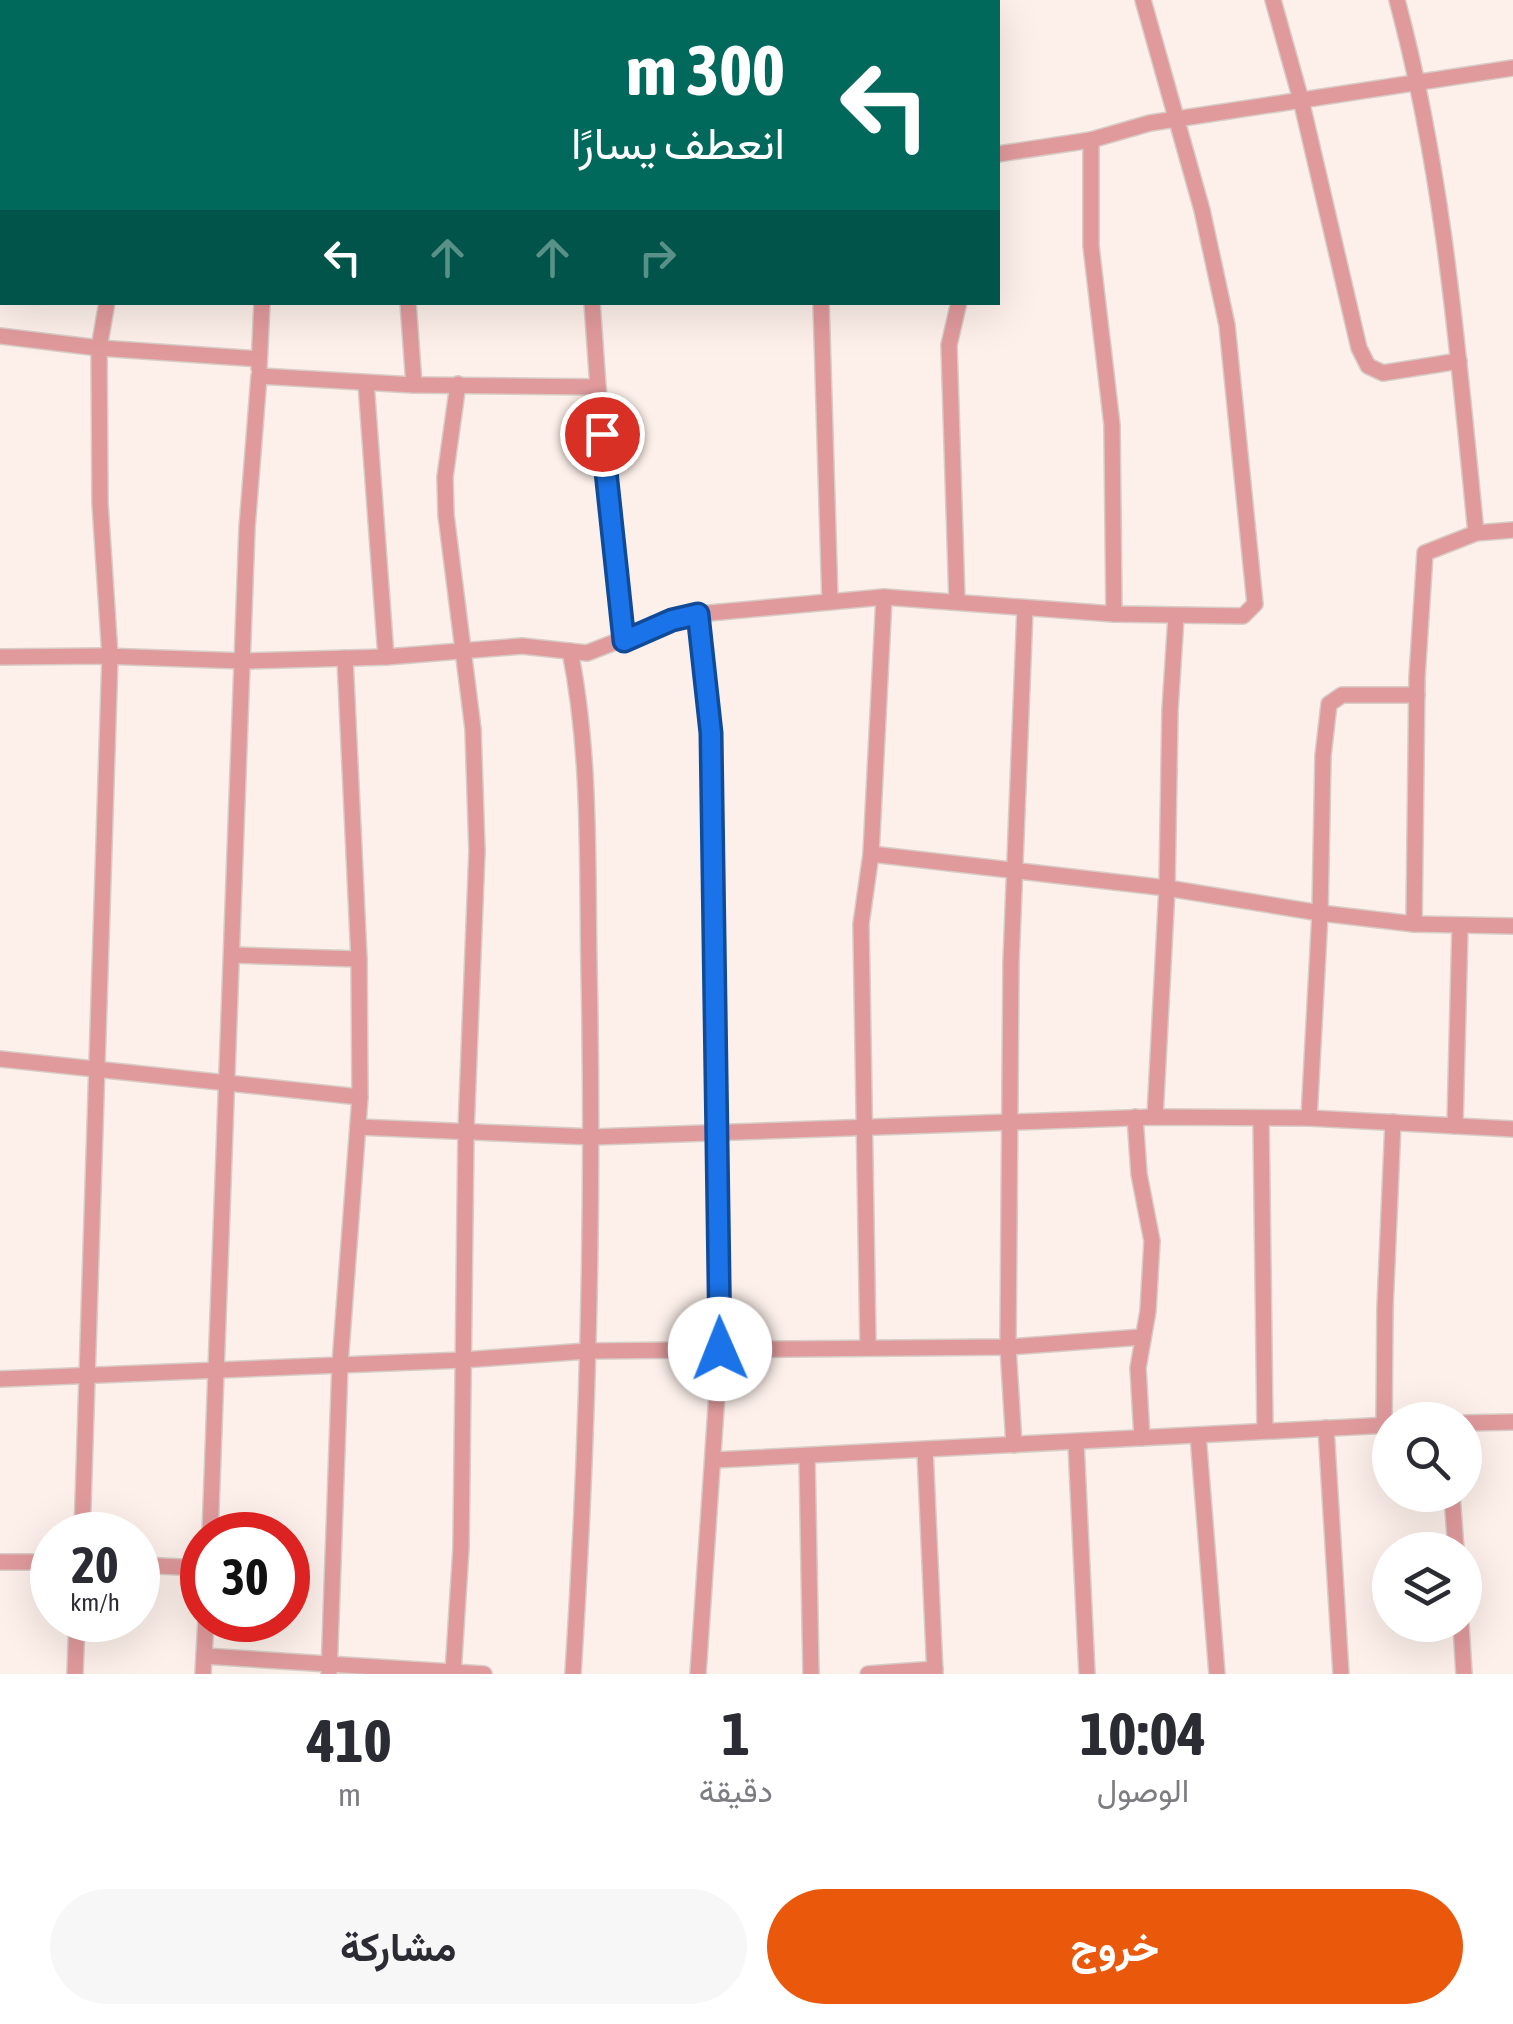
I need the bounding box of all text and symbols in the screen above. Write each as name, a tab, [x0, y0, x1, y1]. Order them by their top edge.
text: 300 m	[626, 30, 785, 110]
icon: left	[820, 40, 950, 170]
text: انعطف يسارًا	[571, 117, 785, 169]
icon: left	[315, 230, 370, 285]
icon: ahead	[420, 230, 475, 285]
icon: ahead	[525, 230, 580, 285]
icon: right	[630, 230, 685, 285]
pin	[560, 392, 645, 477]
icon: arrive	[575, 407, 630, 462]
position arrow	[668, 1297, 772, 1401]
map controls	[1372, 1402, 1482, 1642]
button: search	[1372, 1402, 1482, 1512]
speed limit sign: 30	[180, 1512, 310, 1642]
button: layers	[1372, 1532, 1482, 1642]
text: 20	[71, 1536, 118, 1594]
text: km/h	[70, 1588, 120, 1616]
text: 1	[722, 1699, 750, 1768]
text: 10:04	[1080, 1699, 1206, 1768]
text: 410	[307, 1706, 392, 1775]
text: دقيقة	[699, 1772, 773, 1809]
text: الوصول	[1097, 1772, 1189, 1809]
text: m	[338, 1776, 361, 1813]
button: مشاركة	[50, 1889, 747, 2004]
button: خروج	[767, 1889, 1463, 2004]

